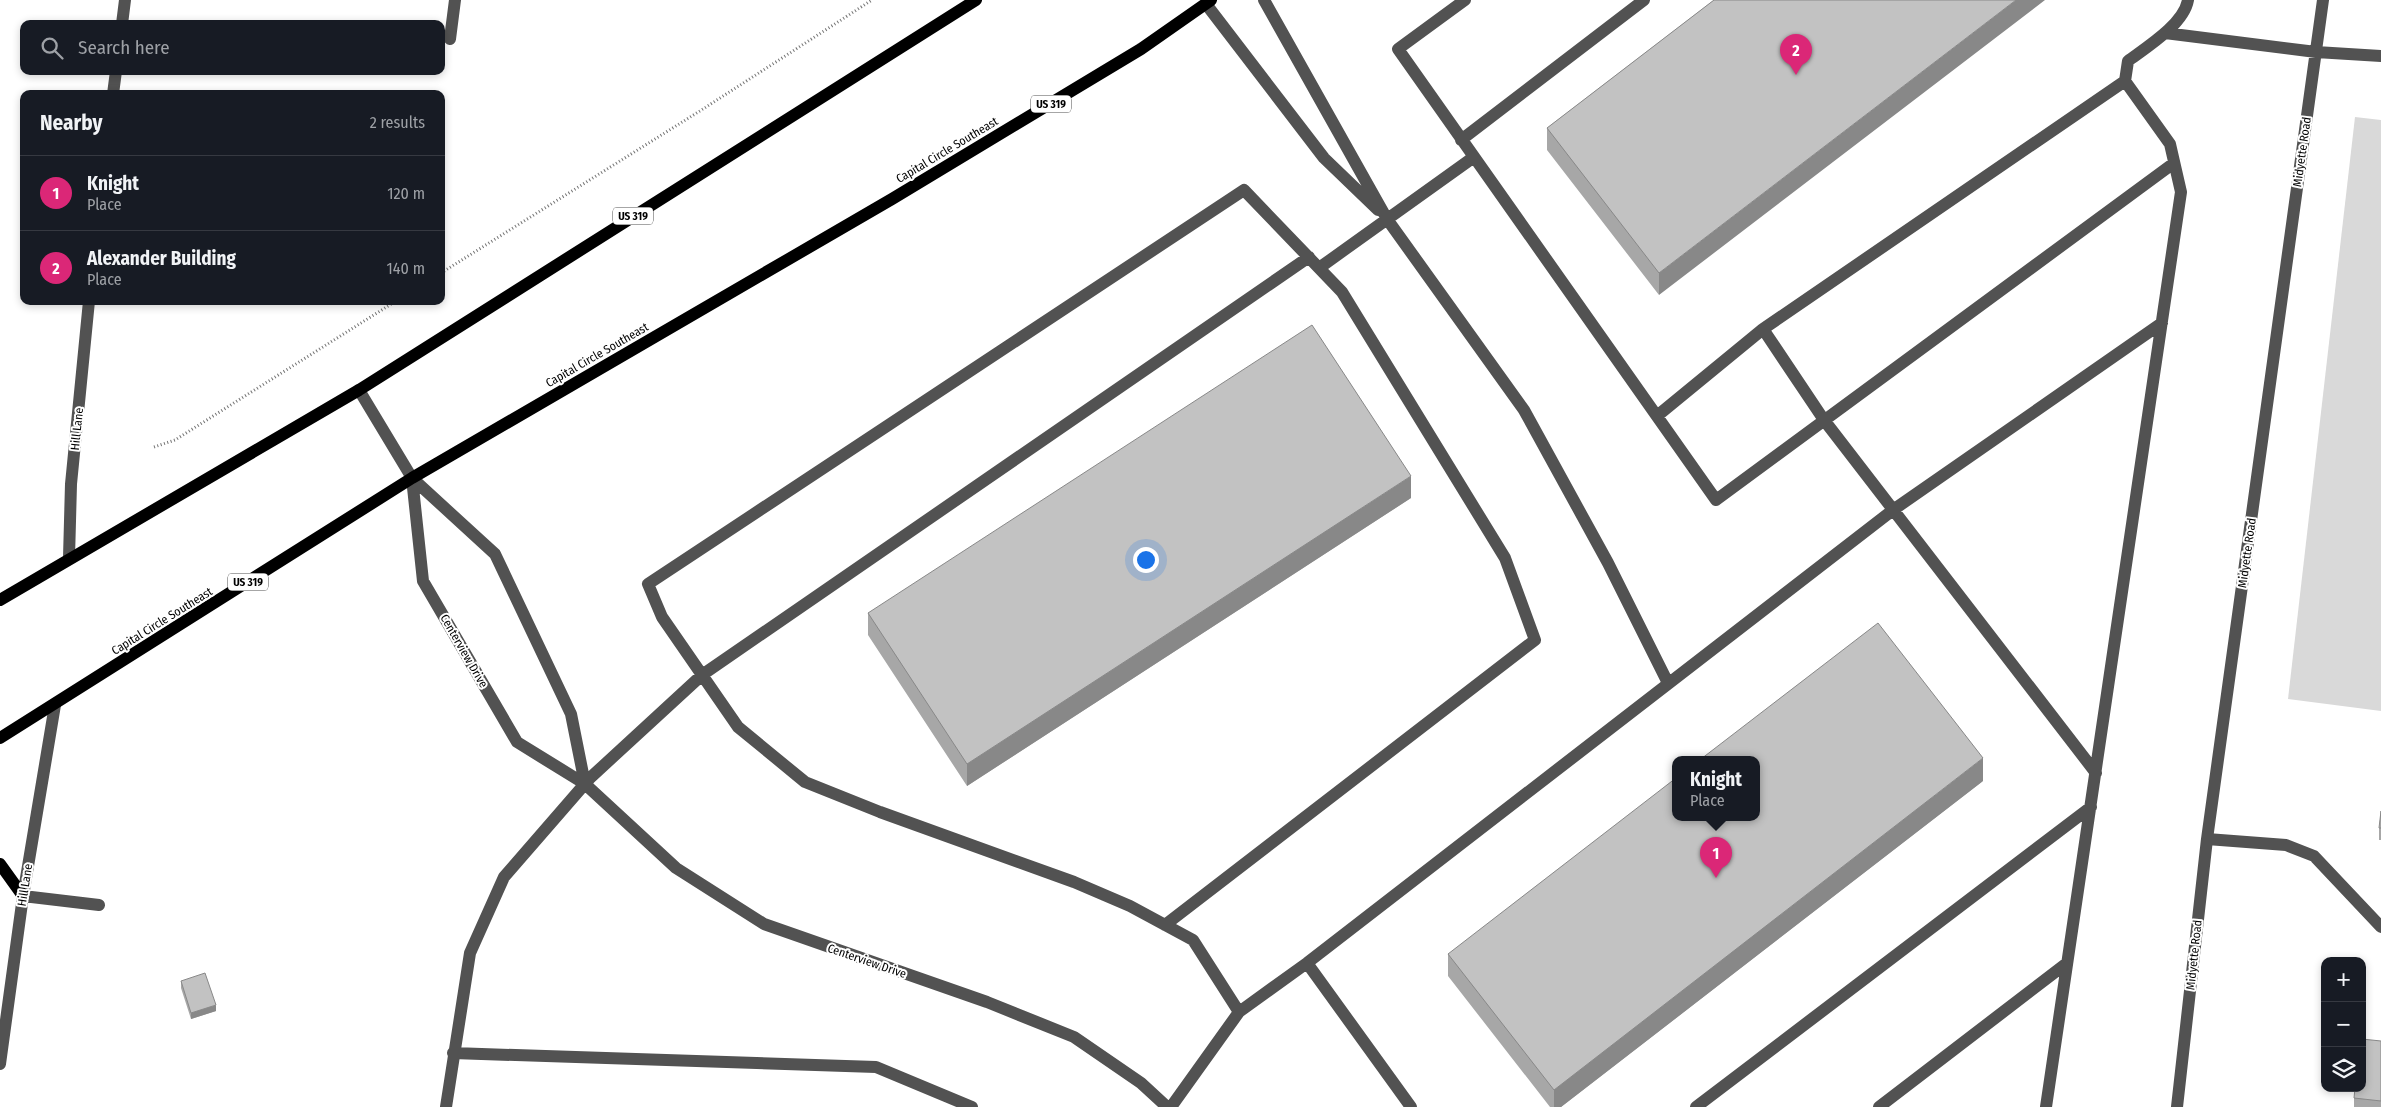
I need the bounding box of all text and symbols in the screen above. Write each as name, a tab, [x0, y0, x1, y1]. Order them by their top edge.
search box	[20, 20, 445, 75]
icon: search	[38, 34, 66, 62]
pin: 2	[1780, 34, 1812, 75]
text: Search here	[78, 36, 170, 59]
road number: US 319	[1031, 96, 1071, 112]
text: Nearby	[40, 110, 102, 136]
text: 2 results	[370, 113, 425, 132]
street label: Capital Circle Southeast	[894, 114, 1000, 186]
street label: Midyette Road	[2290, 116, 2314, 188]
text: Knight	[87, 172, 139, 195]
text: 1	[53, 184, 59, 203]
text: 120 m	[387, 184, 425, 203]
text: Place	[87, 195, 122, 214]
road number: US 319	[613, 208, 653, 225]
text: Alexander Building	[87, 247, 236, 270]
text: 2	[52, 259, 60, 278]
text: 140 m	[387, 259, 425, 278]
text: Place	[87, 270, 122, 289]
street label: Capital Circle Southeast	[543, 320, 651, 390]
street label: Hill Lane	[68, 407, 86, 451]
street label: Midyette Road	[2235, 517, 2259, 589]
your location	[1133, 547, 1159, 573]
road number: US 319	[228, 574, 268, 590]
street label: Capital Circle Southeast	[109, 584, 215, 658]
street label: Centerview Drive	[437, 612, 491, 690]
popup	[1672, 756, 1760, 821]
text: Knight	[1690, 768, 1742, 791]
text: Place	[1690, 791, 1725, 810]
pin: 1	[1700, 837, 1732, 878]
street label: Hill Lane	[15, 863, 35, 907]
street label: Midyette Road	[2183, 919, 2205, 991]
street label: Centerview Drive	[826, 941, 908, 981]
map controls	[2321, 957, 2366, 1092]
button: +	[2321, 957, 2366, 1002]
button: −	[2321, 1002, 2366, 1047]
button: layers	[2321, 1047, 2366, 1092]

